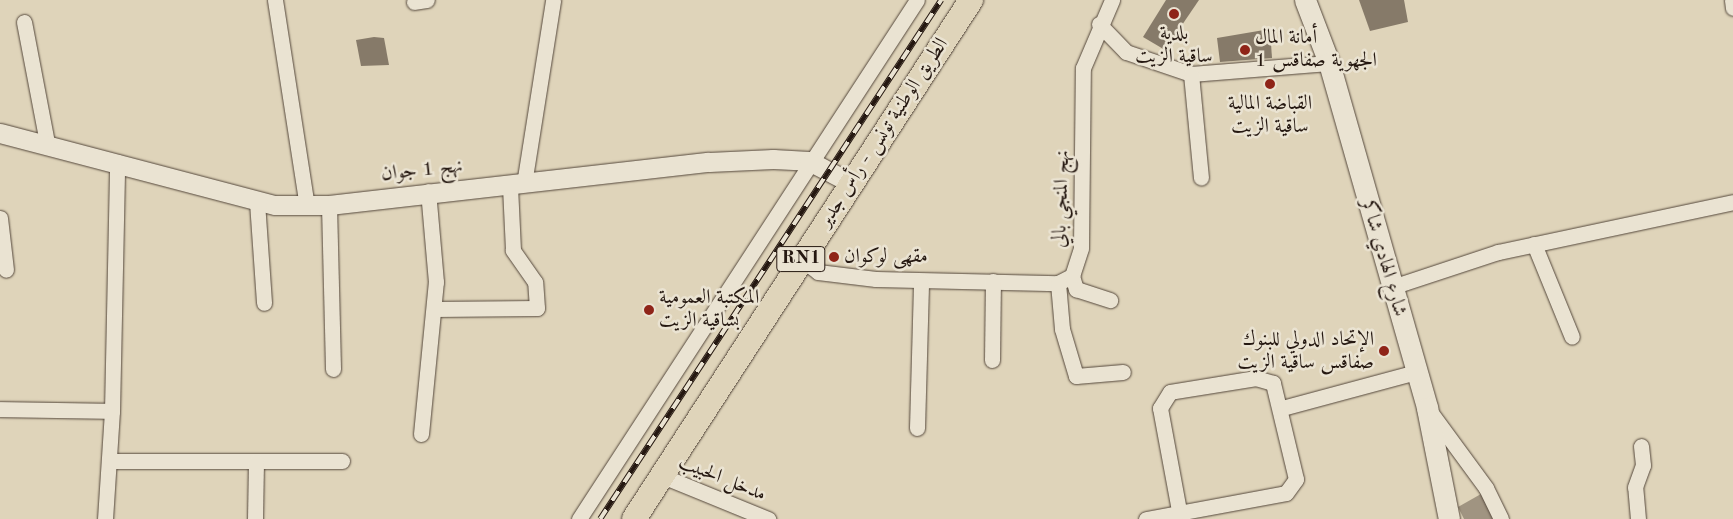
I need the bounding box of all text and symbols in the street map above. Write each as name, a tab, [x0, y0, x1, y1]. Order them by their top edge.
marker: بلدية ساقية الزيت	[1168, 8, 1180, 20]
place label: بلدية ساقية الزيت	[1135, 22, 1213, 69]
place label: أمانة المال الجهوية صفاقس 1	[1255, 26, 1377, 73]
street label: الطريق الوطنية تونس - رأس جدير	[814, 34, 954, 232]
marker: أمانة المال الجهوية صفاقس 1	[1239, 44, 1251, 56]
marker: القباضة المالية ساقية الزيت	[1264, 78, 1276, 90]
place label: القباضة المالية ساقية الزيت	[1228, 92, 1312, 139]
street label: نهج المنجي بالي	[1048, 150, 1076, 248]
street label: نهج 1 جوان	[380, 155, 464, 187]
street label: شارع الهادي شاكر	[1355, 196, 1411, 320]
road number: RN1	[776, 242, 826, 276]
place label: مقهى لوكوان	[844, 245, 928, 269]
marker: مقهى لوكوان	[828, 251, 840, 263]
place label: المكتبة العمومية بساقية الزيت	[659, 286, 759, 333]
marker: المكتبة العمومية بساقية الزيت	[643, 304, 655, 316]
place label: الإتحاد الدولي للبنوك صفاقس ساقية الزيت	[1237, 328, 1374, 375]
marker: الإتحاد الدولي للبنوك صفاقس ساقية الزيت	[1378, 345, 1390, 357]
street label: مدخل الحبيب	[675, 451, 769, 507]

